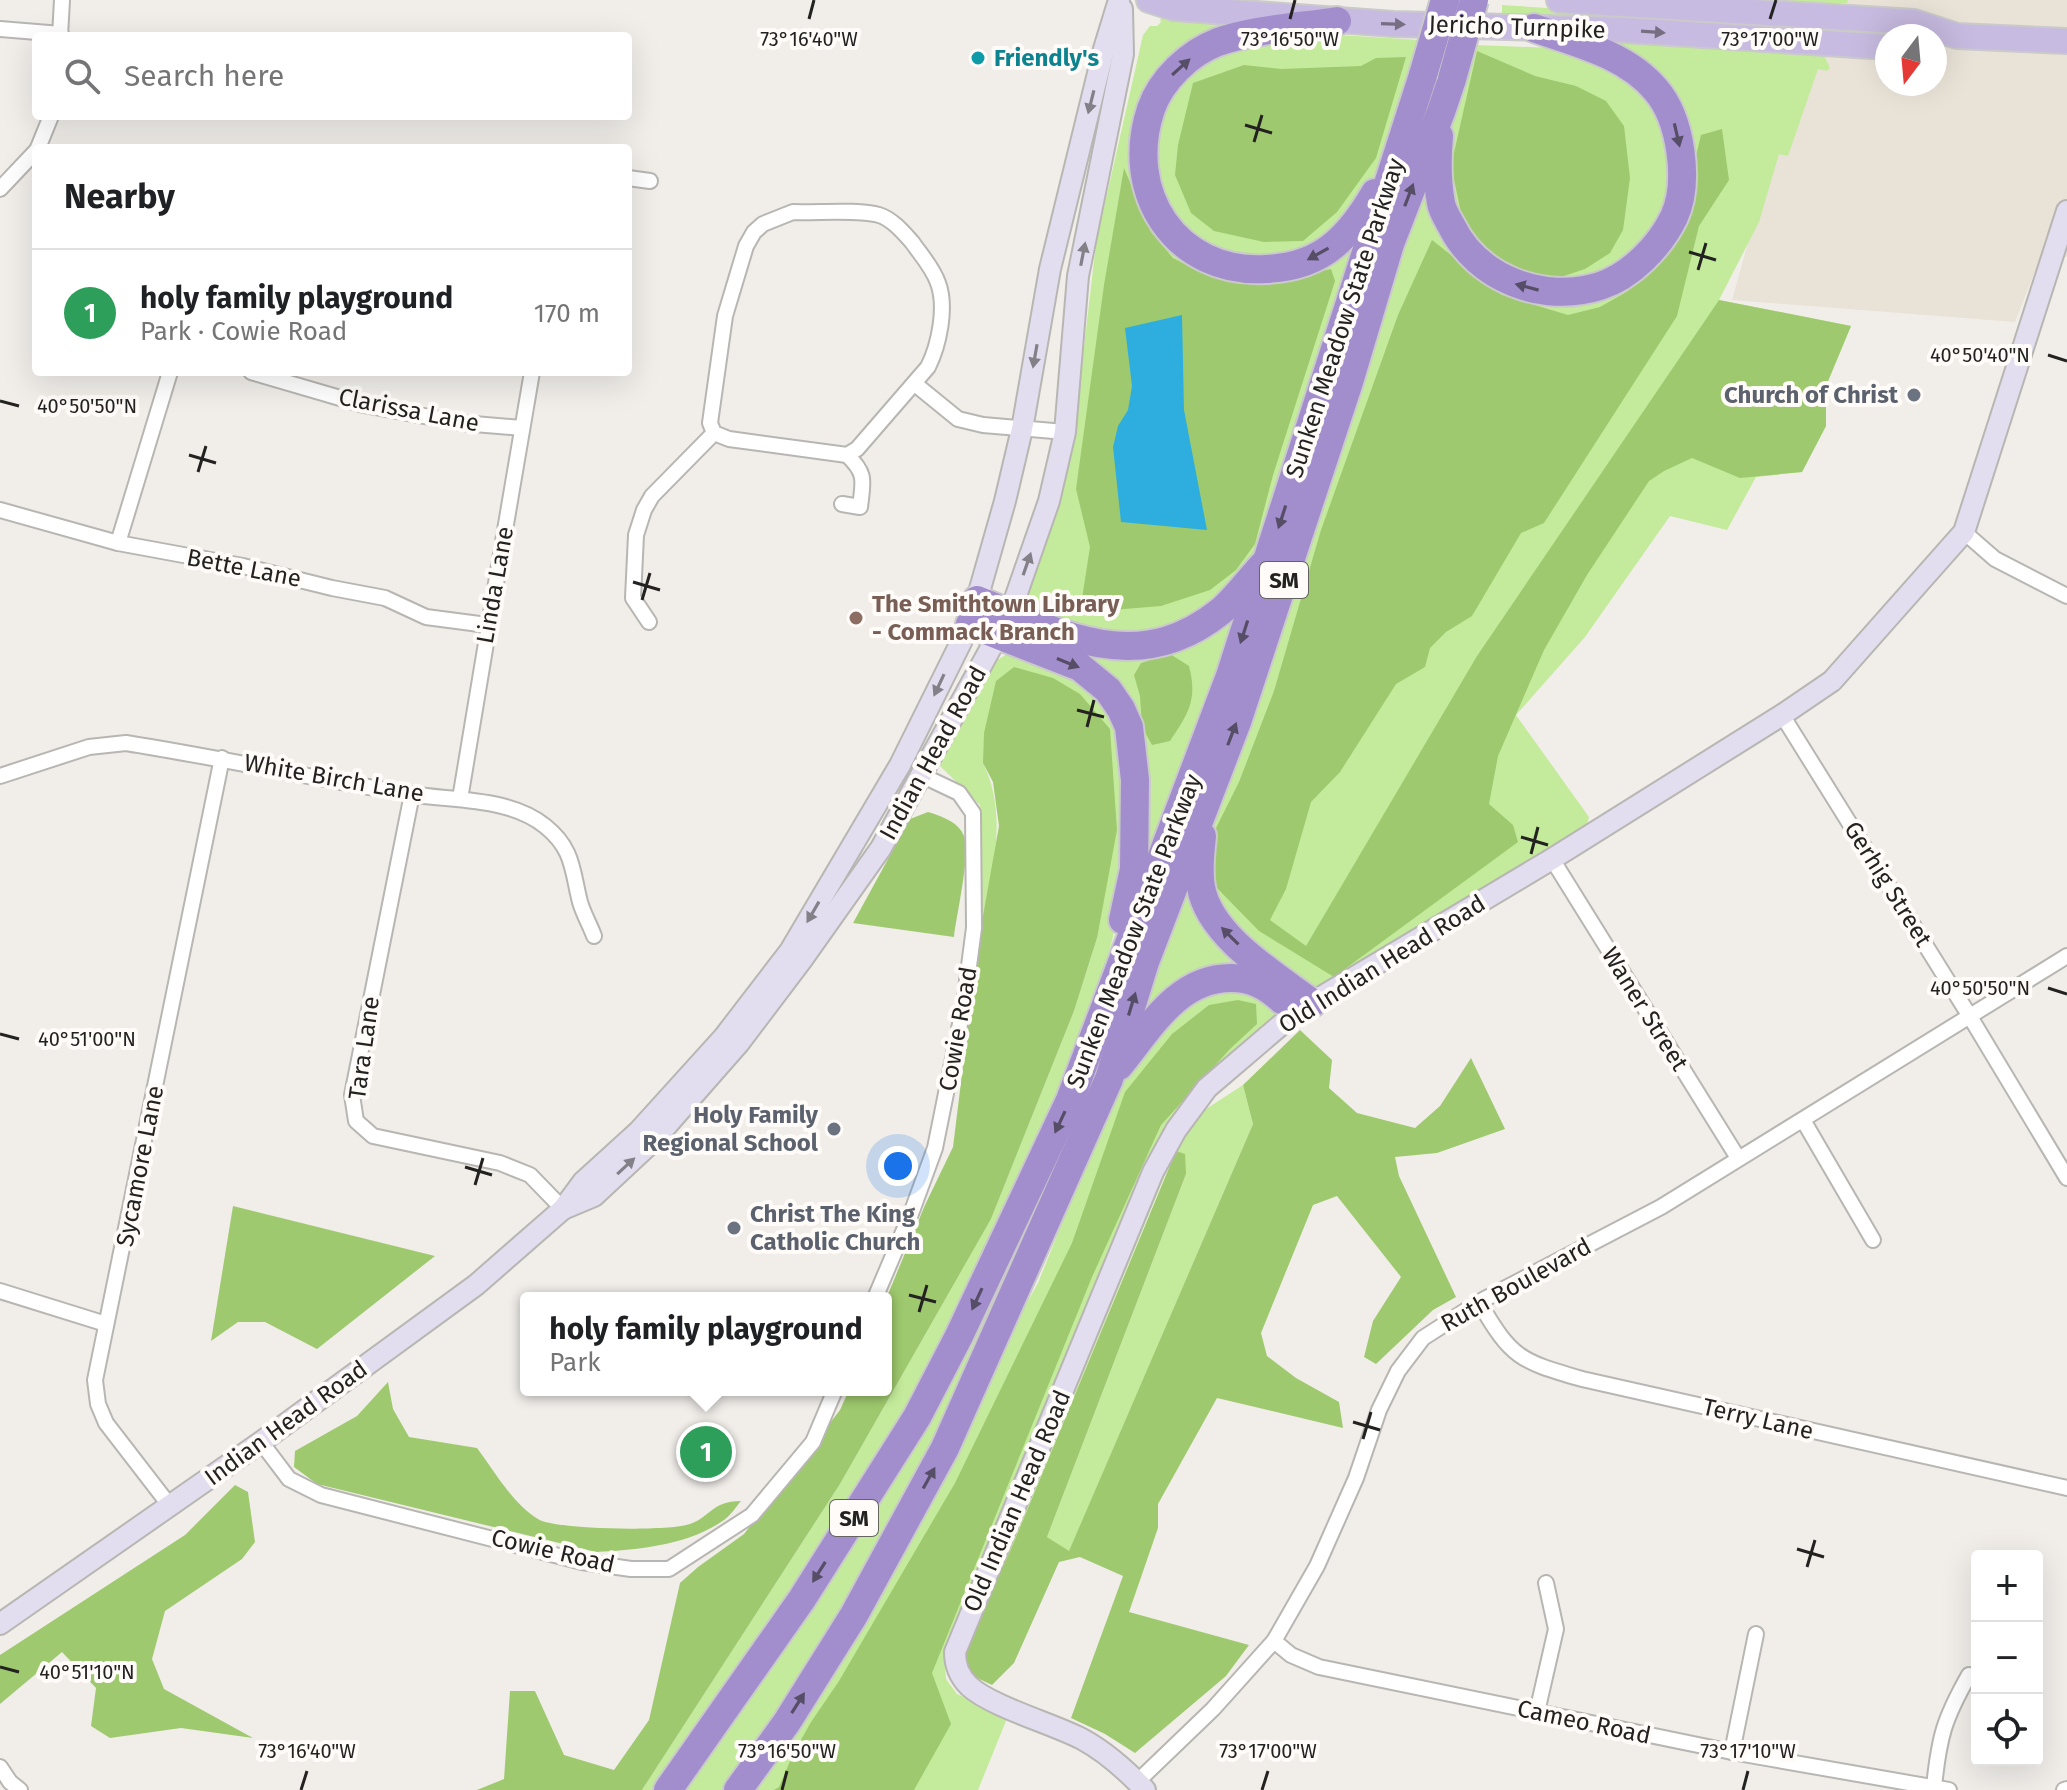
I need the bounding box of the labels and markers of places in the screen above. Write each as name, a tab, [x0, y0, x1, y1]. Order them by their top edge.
place label: Friendly's	[994, 44, 1100, 72]
marker: Friendly's	[969, 49, 987, 67]
place label: Church of Christ	[1724, 381, 1899, 409]
marker: Church of Christ	[1905, 386, 1923, 404]
place label: The Smithtown Library - Commack Branch	[872, 590, 1120, 646]
marker: The Smithtown Library - Commack Branch	[847, 609, 865, 627]
place label: Holy Family Regional School	[642, 1101, 819, 1157]
marker: Holy Family Regional School	[825, 1120, 843, 1138]
place label: Christ The King Catholic Church	[750, 1200, 920, 1256]
marker: Christ The King Catholic Church	[725, 1219, 743, 1237]
pin: 1	[680, 1422, 732, 1482]

